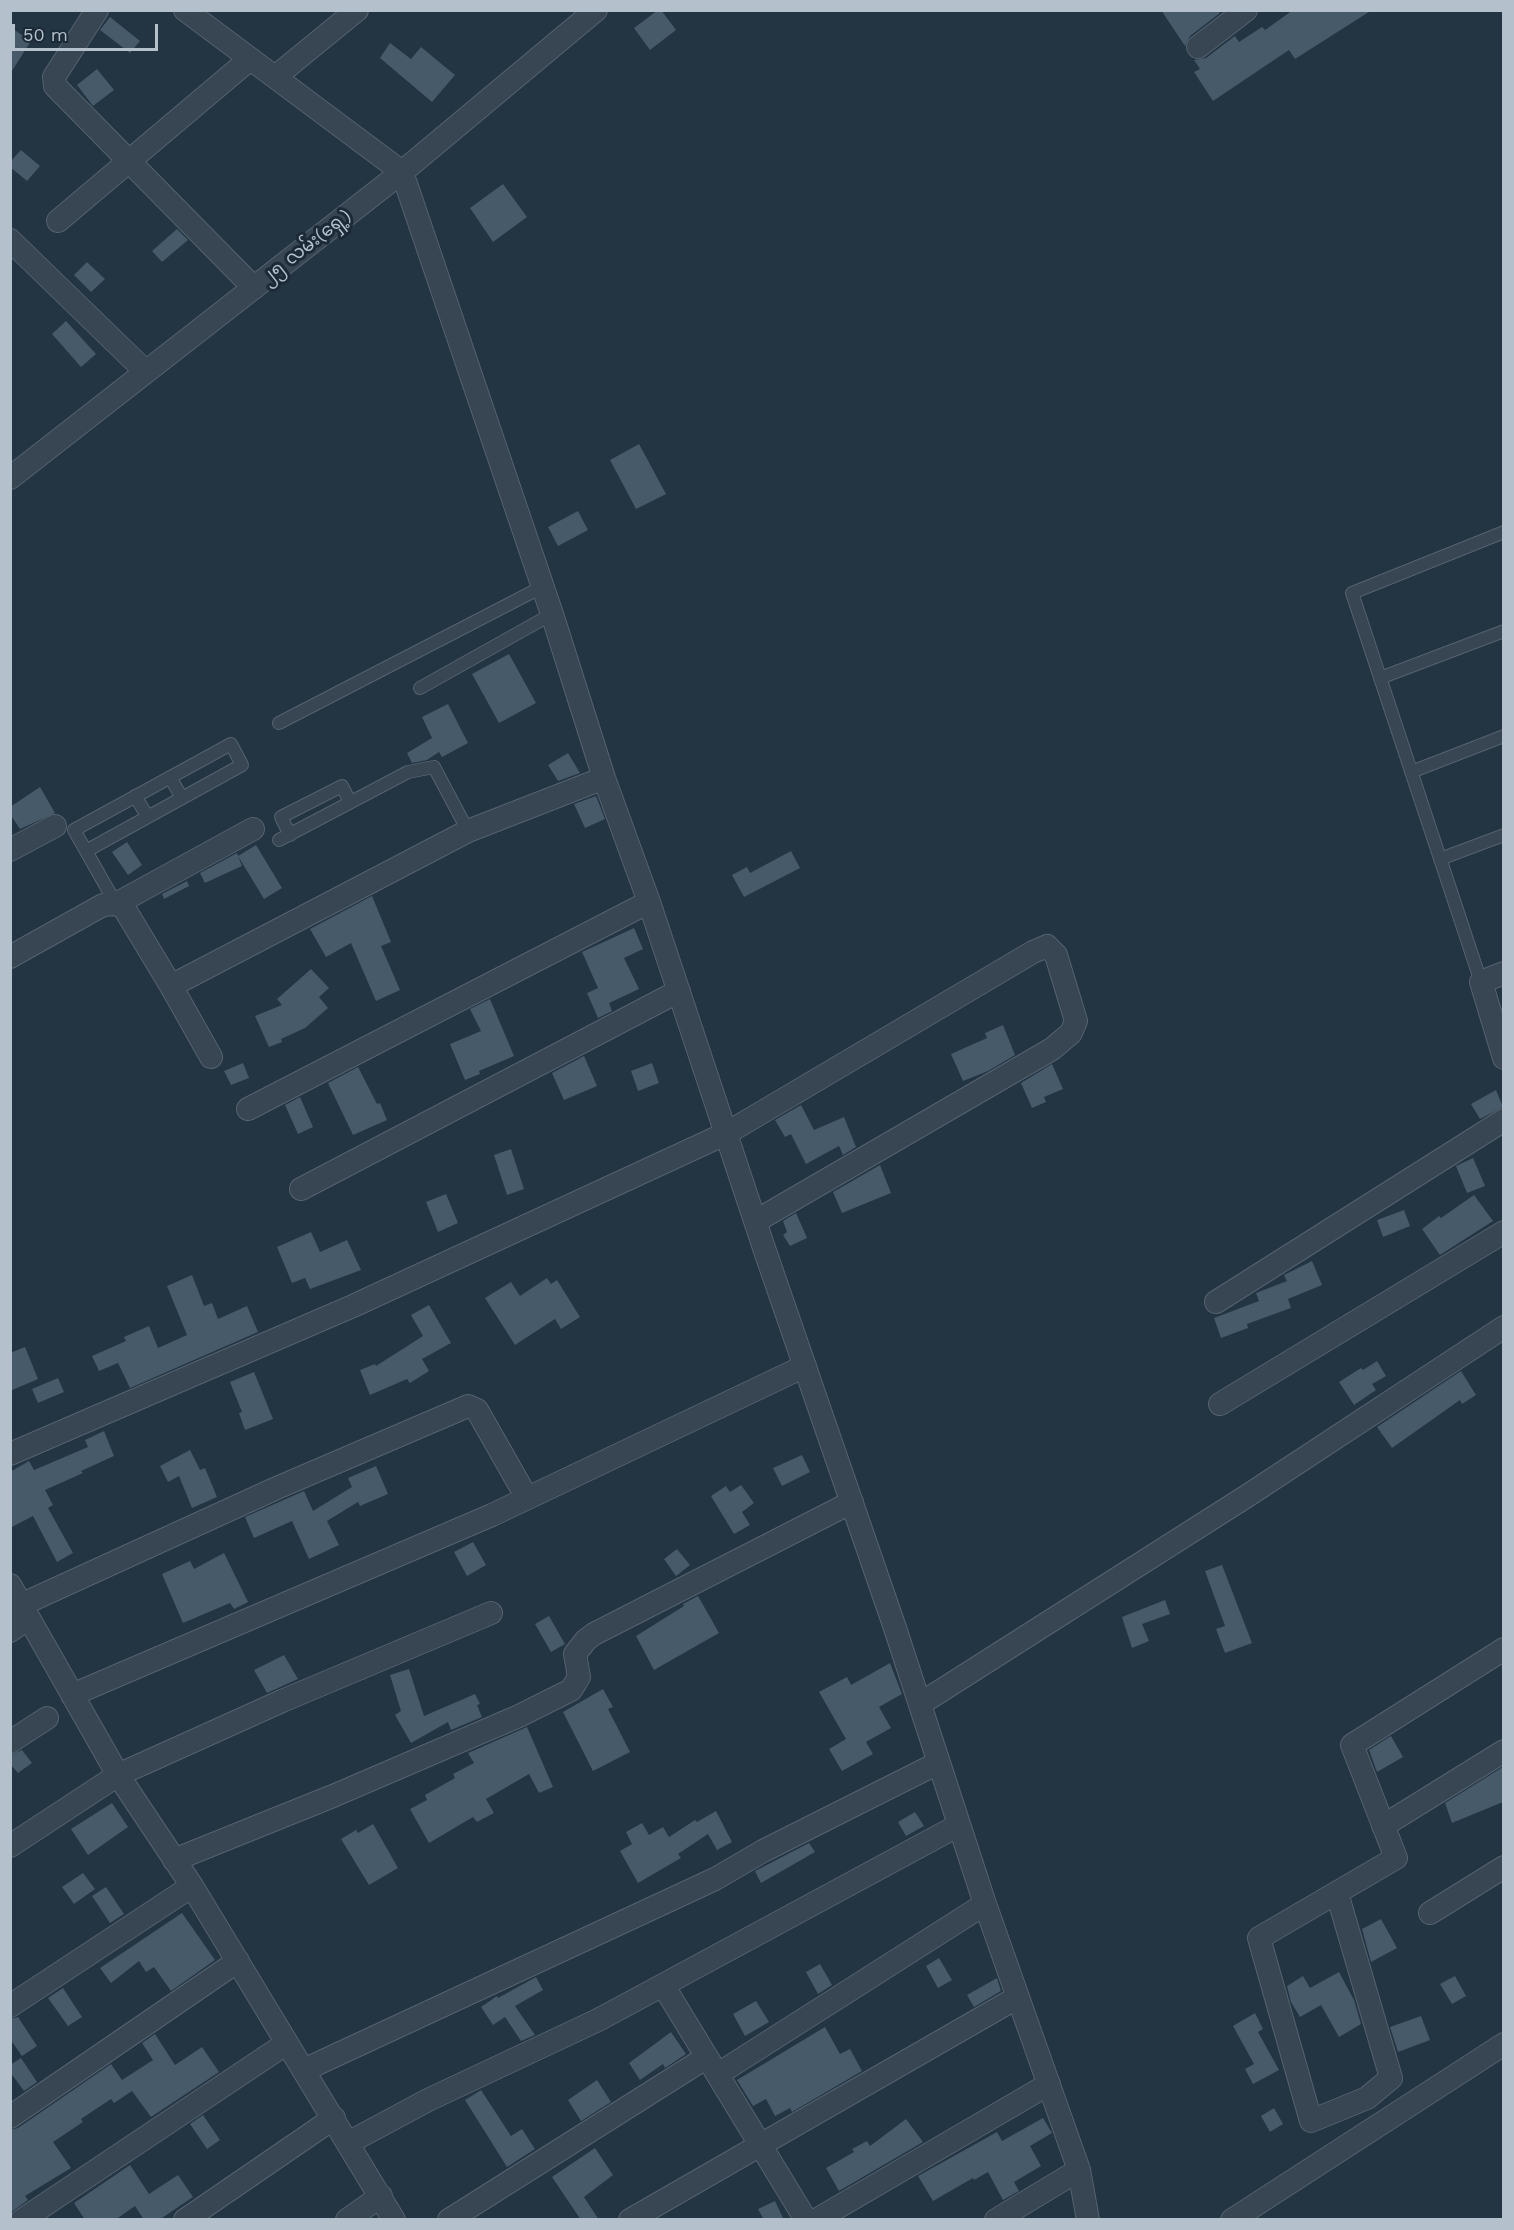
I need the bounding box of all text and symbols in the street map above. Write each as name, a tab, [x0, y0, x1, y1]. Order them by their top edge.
scale bar	[15, 12, 160, 50]
text: 50 m	[23, 24, 68, 45]
street label: ၂၅ လမ်း(ရှေ့)	[257, 205, 355, 289]

